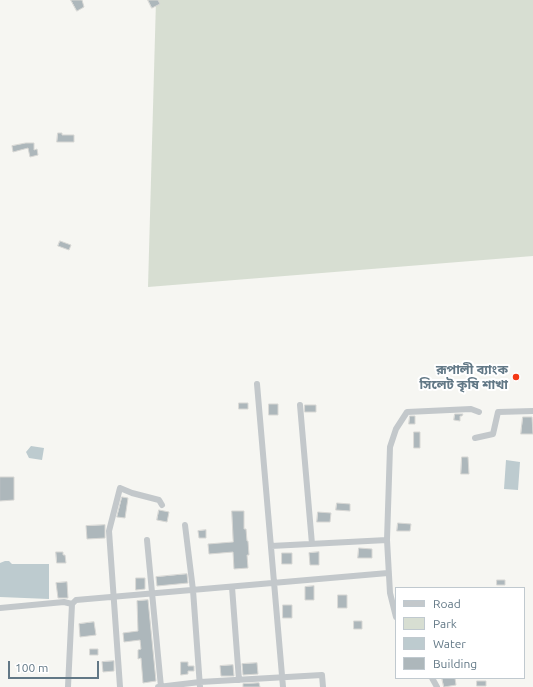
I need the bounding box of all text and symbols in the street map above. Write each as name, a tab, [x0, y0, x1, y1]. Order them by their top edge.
place label: রূপালী ব্যাংক সিলেট কৃষি শাখা	[419, 362, 508, 393]
marker: রূপালী ব্যাংক সিলেট কৃষি শাখা	[511, 372, 521, 382]
legend	[395, 587, 525, 679]
text: Road	[433, 597, 461, 610]
text: Park	[433, 617, 457, 630]
text: Water	[433, 637, 466, 650]
scale bar	[10, 653, 101, 679]
text: Building	[433, 657, 477, 670]
text: 100 m	[15, 661, 48, 674]

